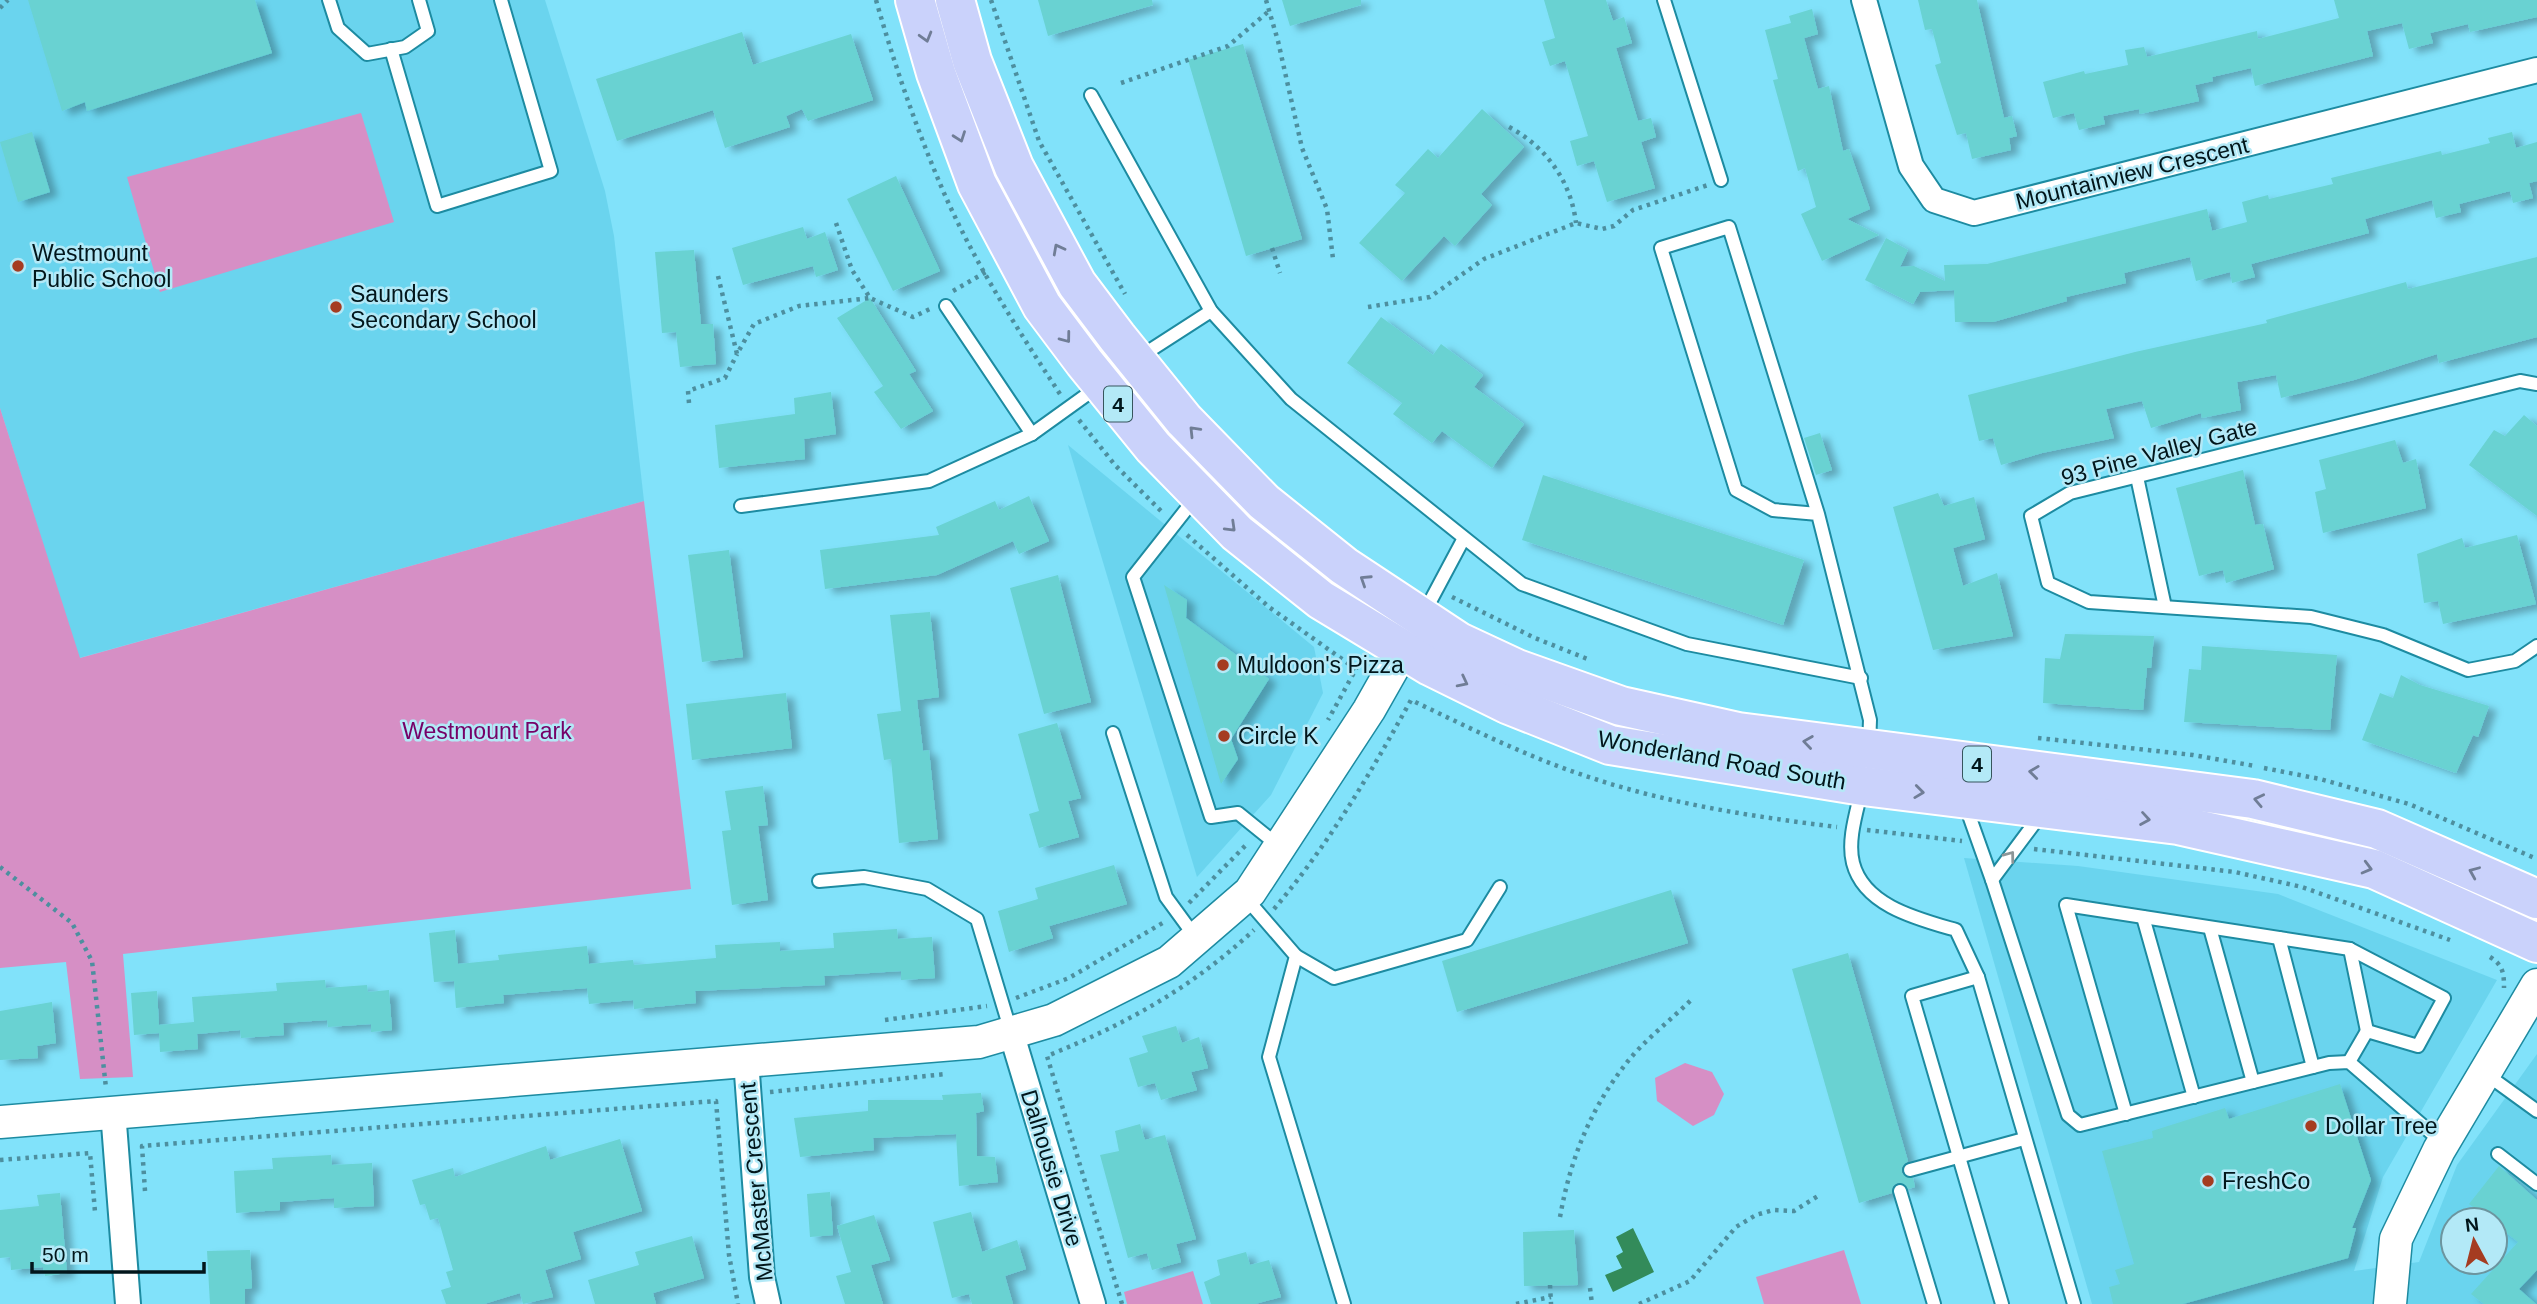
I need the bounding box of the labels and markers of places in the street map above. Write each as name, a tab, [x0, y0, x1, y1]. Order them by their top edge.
place label: Westmount Public School	[32, 240, 171, 292]
marker: Westmount Public School	[10, 258, 26, 274]
place label: Saunders Secondary School	[350, 281, 537, 333]
marker: Saunders Secondary School	[328, 299, 344, 315]
place label: Muldoon's Pizza	[1237, 652, 1404, 678]
marker: Muldoon's Pizza	[1215, 657, 1231, 673]
place label: Circle K	[1238, 723, 1319, 749]
marker: Circle K	[1216, 728, 1232, 744]
place label: Dollar Tree	[2325, 1113, 2437, 1139]
marker: Dollar Tree	[2303, 1118, 2319, 1134]
place label: FreshCo	[2222, 1168, 2310, 1194]
marker: FreshCo	[2200, 1173, 2216, 1189]

